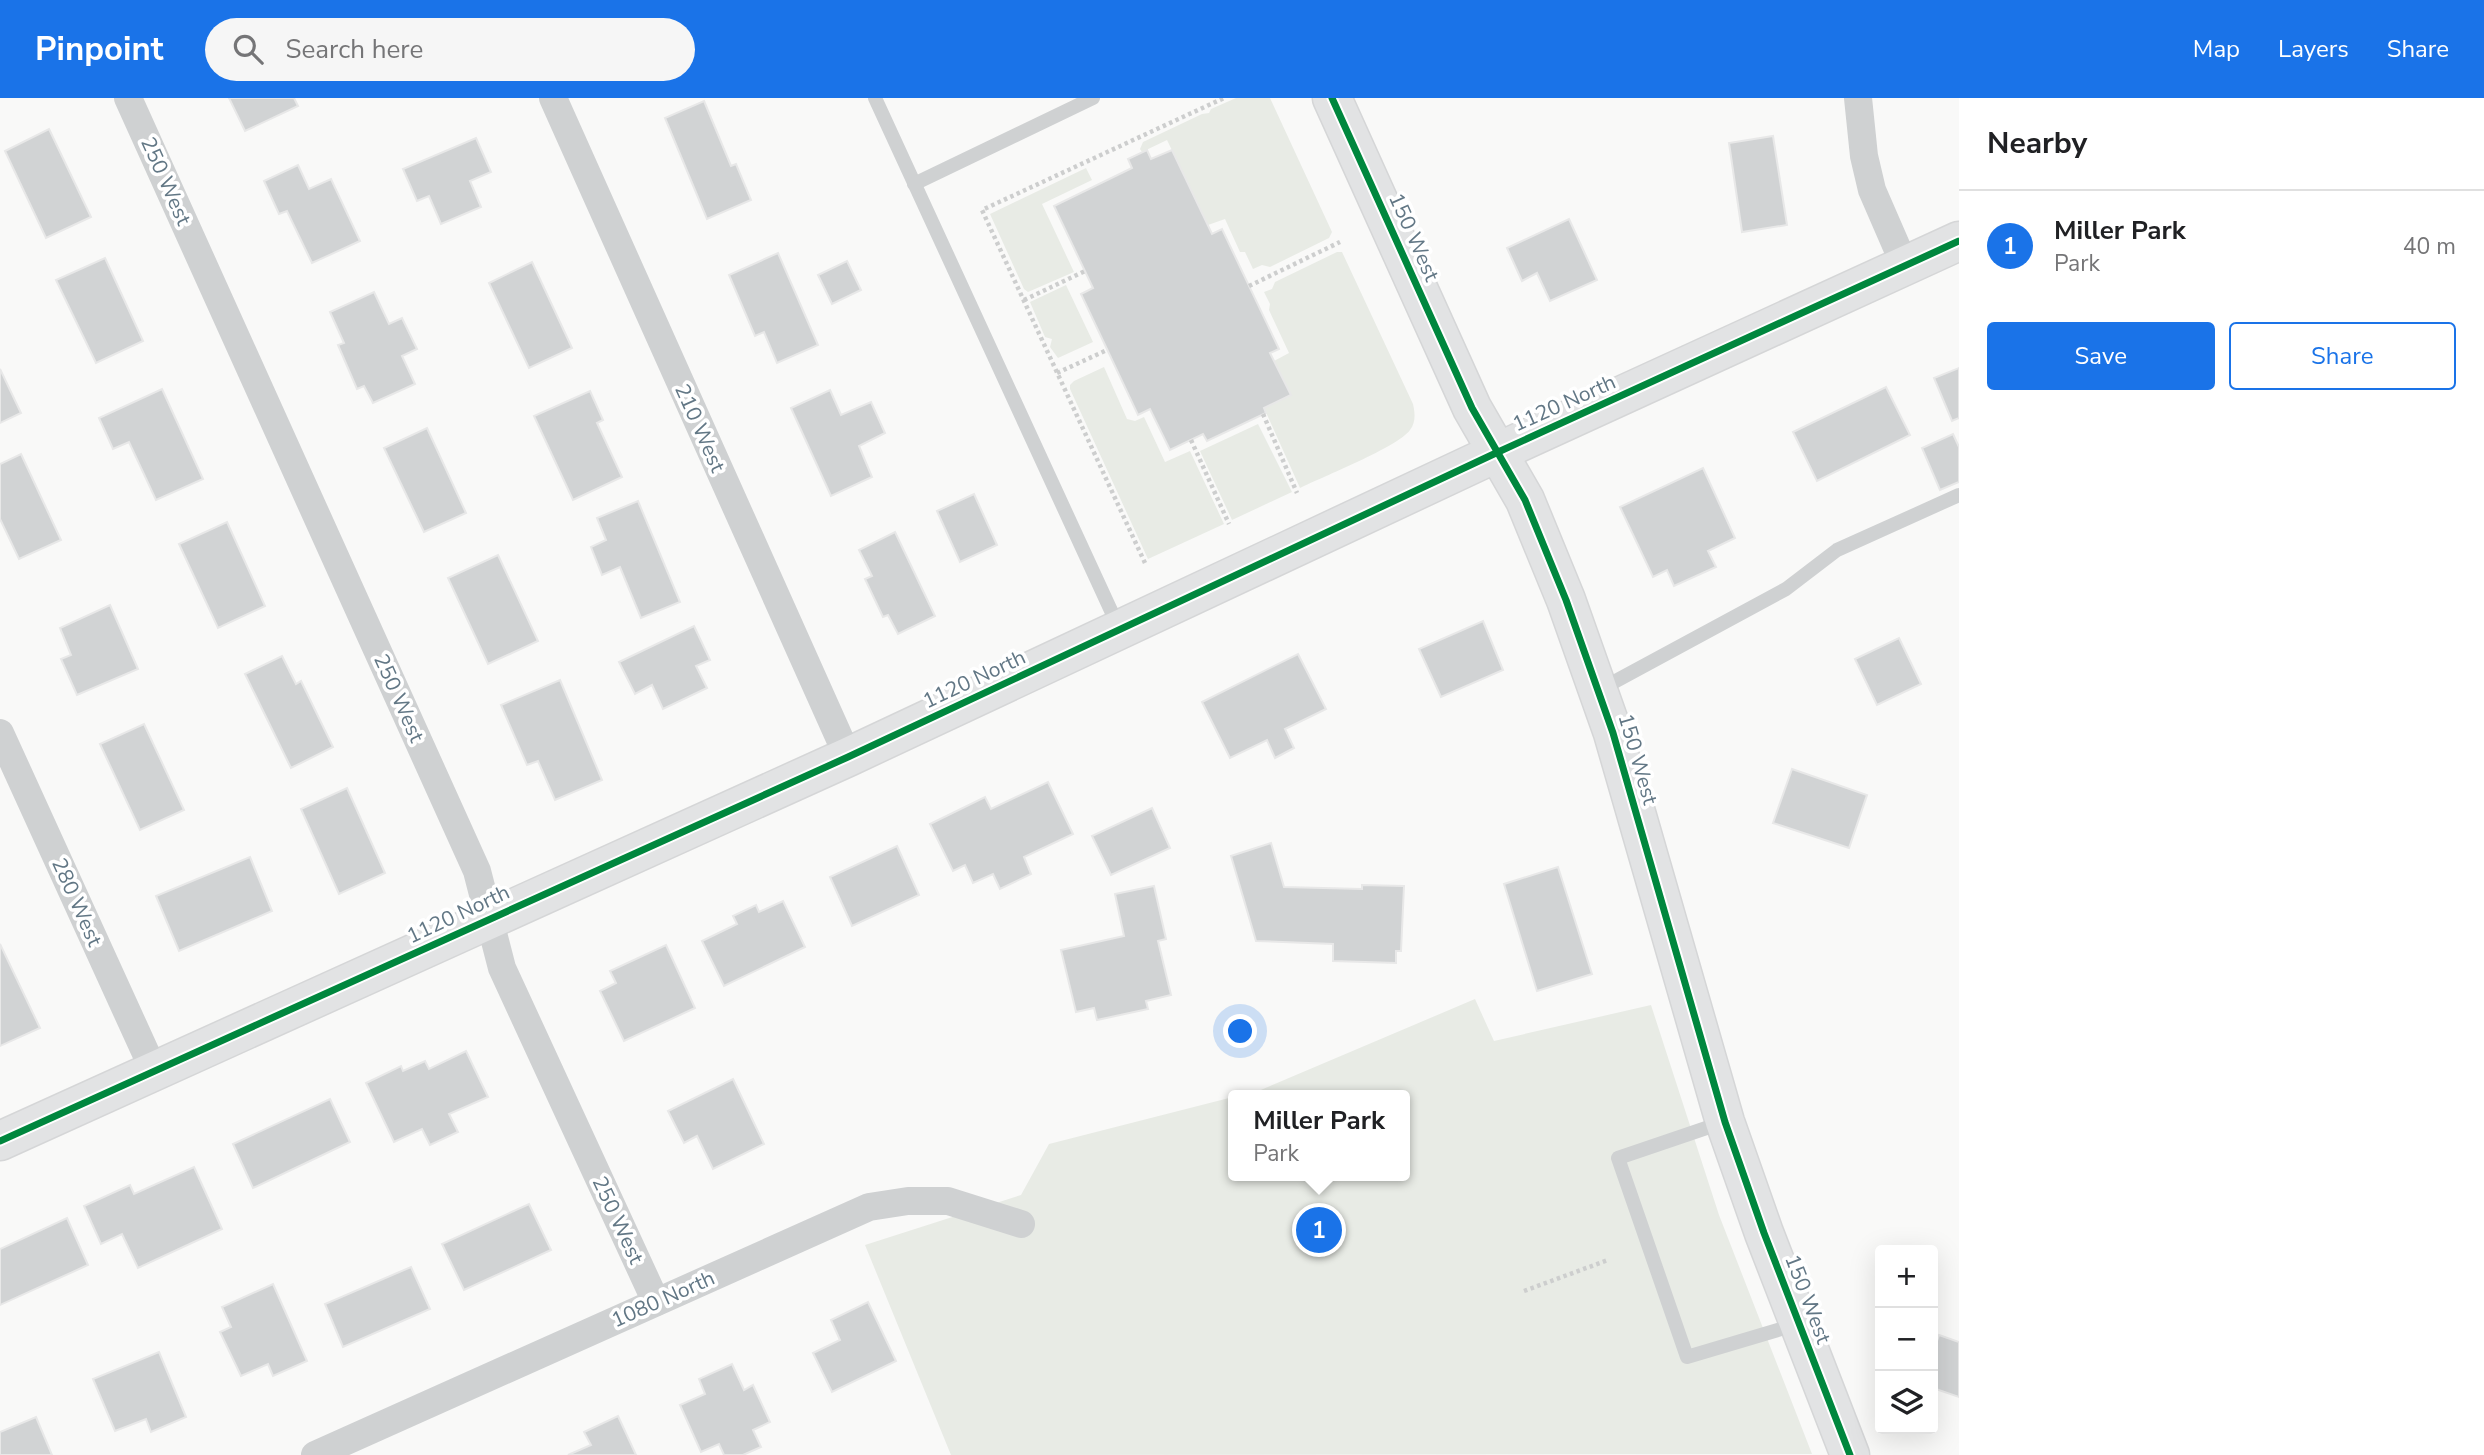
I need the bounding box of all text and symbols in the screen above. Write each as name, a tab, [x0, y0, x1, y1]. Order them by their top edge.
search box	[205, 18, 695, 81]
text: Pinpoint	[35, 27, 163, 72]
icon: search	[229, 30, 267, 68]
text: Search here	[285, 32, 423, 67]
text: Map	[2193, 33, 2240, 65]
text: Layers	[2278, 33, 2349, 65]
text: Share	[2387, 33, 2449, 65]
text: Nearby	[1987, 123, 2087, 164]
street label: 250 West	[134, 133, 198, 230]
street label: 150 West	[1382, 189, 1446, 286]
text: Miller Park	[2054, 213, 2186, 248]
text: 1	[2003, 231, 2017, 262]
text: 40 m	[2403, 231, 2456, 262]
text: Park	[2054, 248, 2100, 279]
button: Save	[1987, 322, 2215, 390]
button: Share	[2229, 322, 2456, 390]
street label: 1120 North	[1508, 368, 1620, 438]
street label: 210 West	[668, 380, 732, 477]
street label: 1120 North	[918, 643, 1030, 715]
street label: 250 West	[367, 650, 431, 747]
street label: 150 West	[1612, 710, 1665, 808]
street label: 280 West	[45, 854, 109, 951]
street label: 1120 North	[402, 878, 514, 950]
your location	[1223, 1014, 1257, 1048]
popup	[1228, 1090, 1410, 1181]
text: Miller Park	[1253, 1103, 1385, 1138]
text: Park	[1253, 1138, 1299, 1169]
street label: 250 West	[586, 1172, 651, 1269]
pin: 1	[1296, 1204, 1342, 1256]
map controls	[1875, 1245, 1938, 1434]
button: +	[1875, 1245, 1938, 1308]
street label: 150 West	[1778, 1250, 1838, 1348]
street label: 1080 North	[607, 1264, 719, 1334]
button: −	[1875, 1308, 1938, 1371]
button: layers	[1875, 1371, 1938, 1434]

